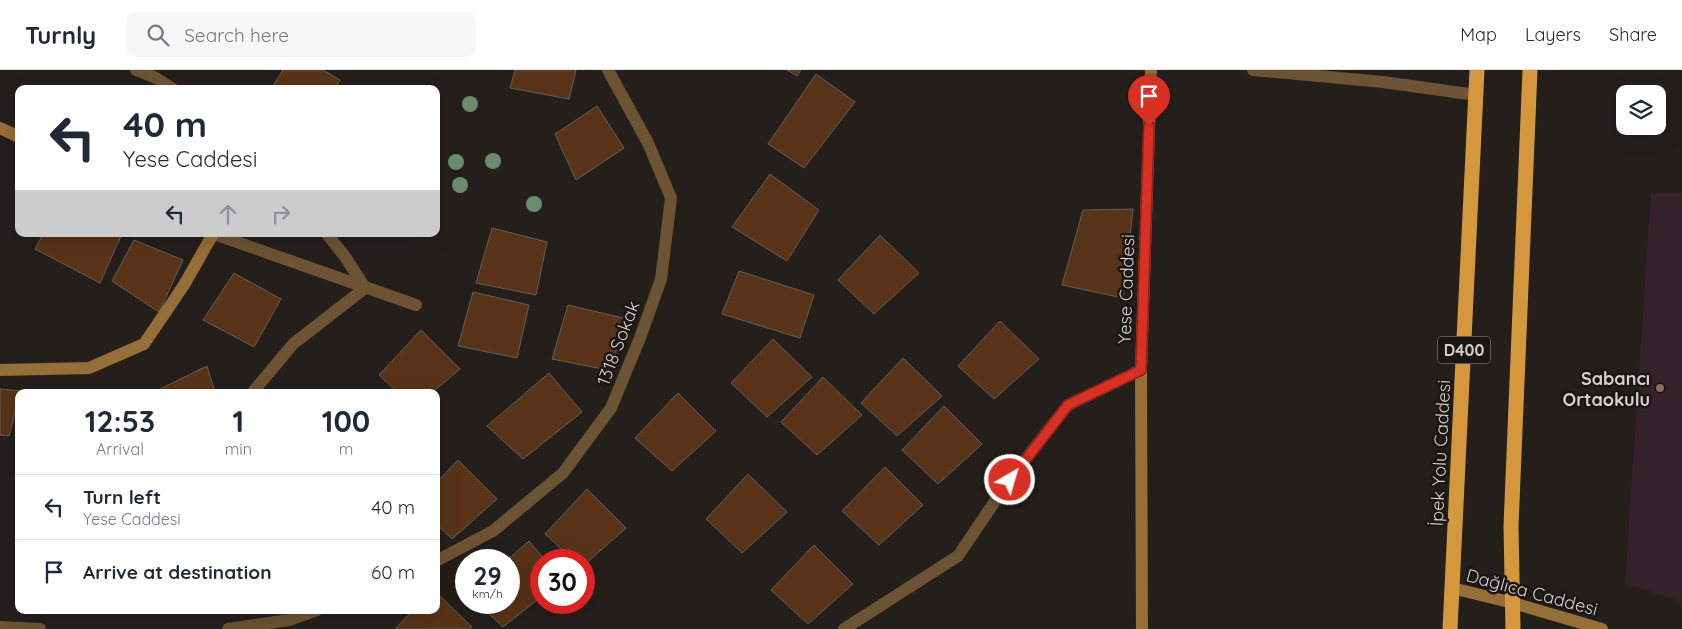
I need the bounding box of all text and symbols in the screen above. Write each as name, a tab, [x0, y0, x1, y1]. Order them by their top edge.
search box	[126, 12, 476, 57]
text: Turnly	[25, 20, 96, 50]
icon: search	[144, 21, 172, 49]
text: Search here	[184, 23, 289, 47]
text: Map	[1460, 23, 1497, 46]
text: Layers	[1525, 23, 1581, 46]
text: Share	[1609, 23, 1657, 46]
pin	[1128, 75, 1170, 126]
icon: arrive	[1135, 82, 1163, 110]
map controls	[1616, 85, 1666, 135]
button: layers	[1616, 85, 1666, 135]
text: 40 m	[123, 102, 207, 146]
icon: left	[40, 105, 105, 170]
text: Yese Caddesi	[123, 145, 257, 173]
icon: left	[161, 200, 189, 228]
icon: ahead	[214, 200, 242, 228]
icon: right	[267, 200, 295, 228]
street label: Yese Caddesi	[1113, 234, 1139, 344]
street label: 1318 Sokak	[591, 298, 645, 388]
road number: D400	[1438, 336, 1490, 364]
place label: Sabancı Ortaokulu	[1563, 367, 1650, 411]
street label: İpek Yolu Caddesi	[1425, 379, 1455, 527]
marker: Sabancı Ortaokulu	[1654, 382, 1666, 394]
text: 12:53	[85, 402, 155, 440]
text: 1	[233, 402, 244, 440]
text: 100	[322, 402, 370, 440]
text: Arrival	[96, 439, 144, 459]
text: min	[225, 439, 252, 459]
text: m	[339, 439, 353, 459]
position arrow	[983, 453, 1035, 505]
text: Turn left	[83, 485, 161, 509]
icon: left	[40, 493, 68, 521]
text: 40 m	[371, 495, 415, 519]
text: Yese Caddesi	[83, 509, 181, 529]
speed limit sign: 30	[530, 549, 595, 614]
icon: arrive	[40, 558, 68, 586]
text: Arrive at destination	[83, 560, 272, 584]
text: 60 m	[371, 560, 415, 584]
text: 29	[473, 560, 502, 591]
street label: Dağlıca Caddesi	[1464, 563, 1600, 621]
text: km/h	[472, 586, 503, 601]

